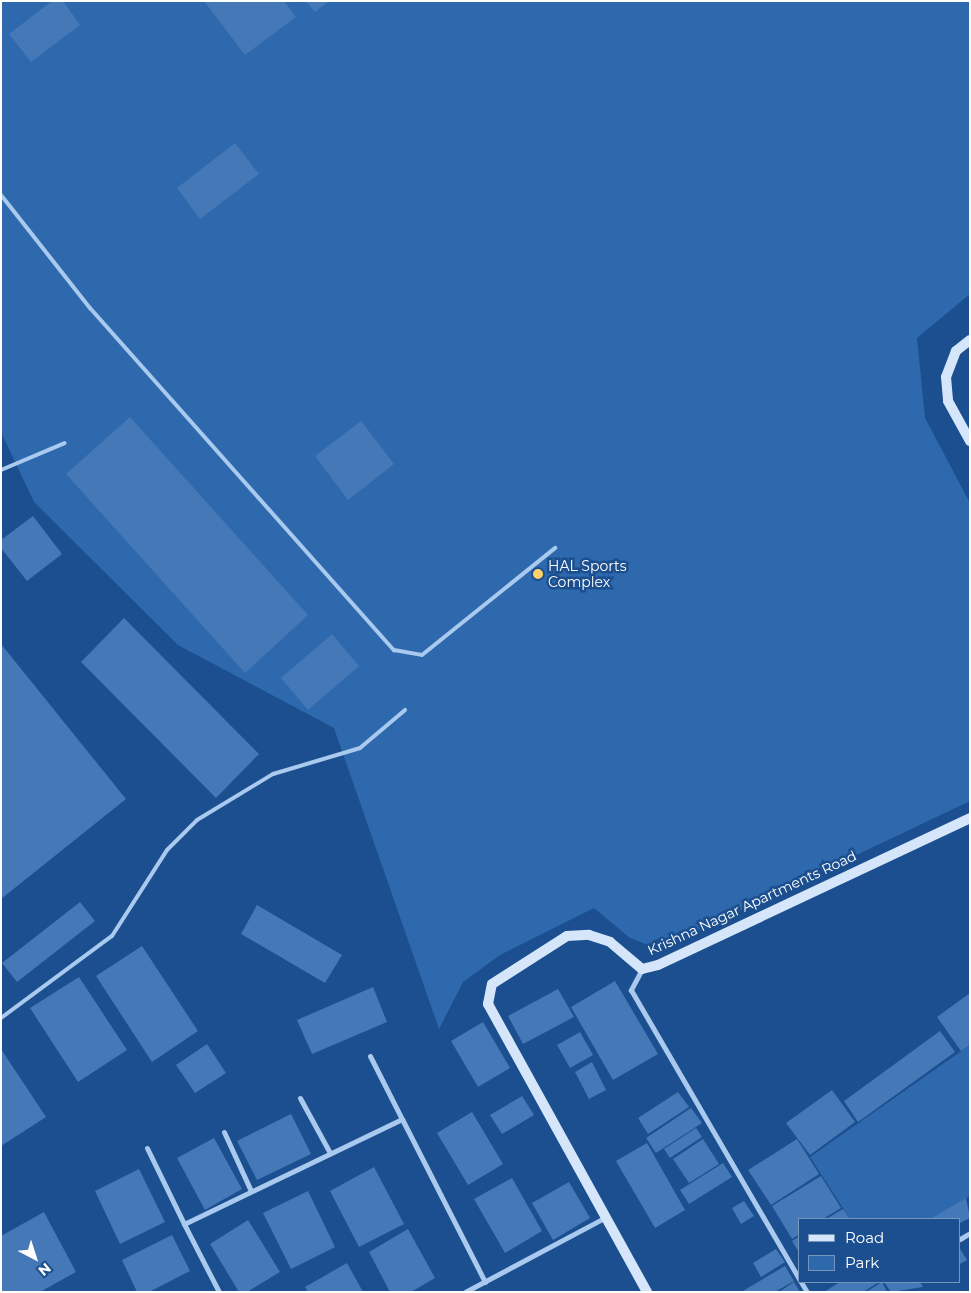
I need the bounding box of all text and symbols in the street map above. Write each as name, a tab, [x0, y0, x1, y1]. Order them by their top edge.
place label: HAL Sports Complex	[548, 558, 627, 590]
marker: HAL Sports Complex	[532, 568, 544, 580]
street label: Krishna Nagar Apartments Road	[645, 847, 859, 959]
legend	[798, 1218, 961, 1283]
text: Road	[845, 1228, 884, 1247]
north arrow	[10, 1233, 60, 1283]
text: Park	[845, 1253, 879, 1272]
text: N	[35, 1259, 55, 1280]

